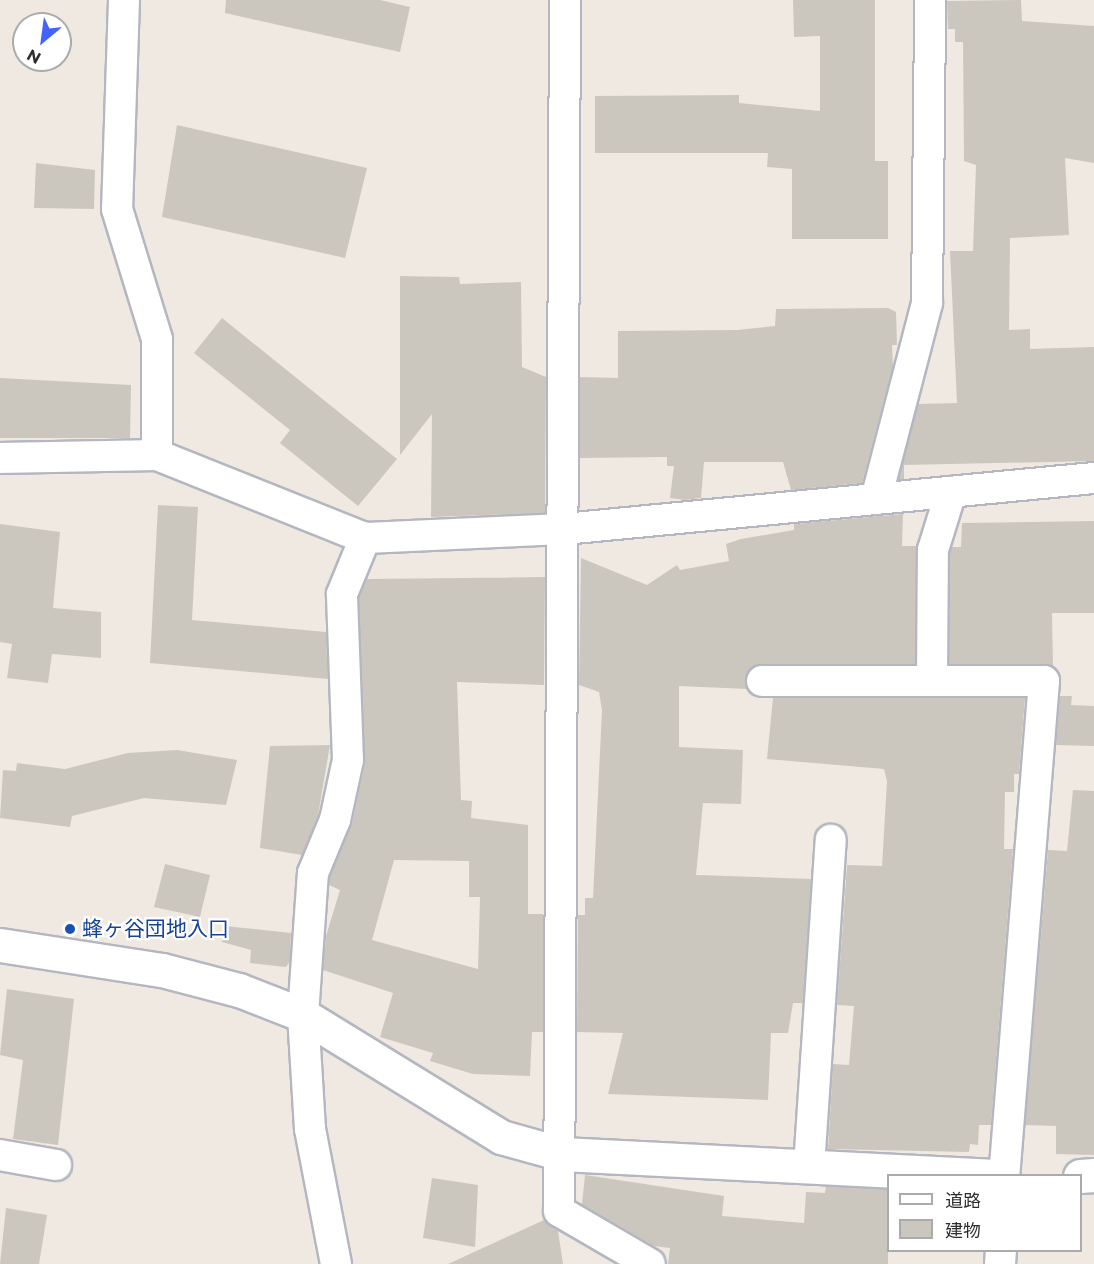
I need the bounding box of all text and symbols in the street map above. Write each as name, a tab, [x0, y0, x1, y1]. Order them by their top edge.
north arrow	[12, 12, 72, 72]
text: N	[24, 45, 44, 68]
place label: 蜂ヶ谷団地入口	[82, 916, 229, 942]
marker: 蜂ヶ谷団地入口	[63, 922, 77, 936]
legend	[887, 1174, 1082, 1252]
text: 道路	[945, 1190, 981, 1212]
text: 建物	[945, 1220, 981, 1242]

